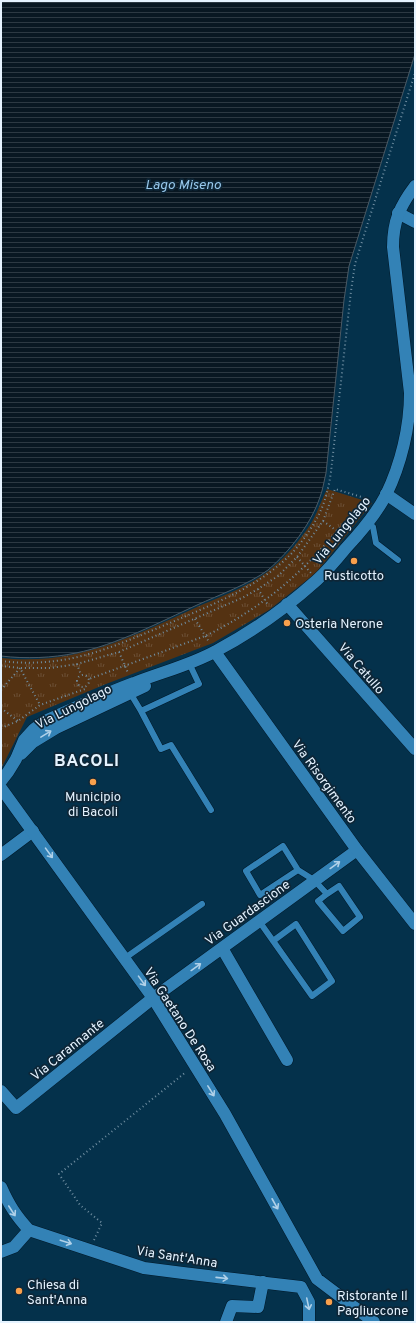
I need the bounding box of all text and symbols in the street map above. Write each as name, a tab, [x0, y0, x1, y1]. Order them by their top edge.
water label: Lago Miseno	[145, 177, 222, 194]
street label: Via Lungolago	[310, 494, 375, 569]
marker: Rusticotto	[349, 556, 359, 566]
place label: Rusticotto	[324, 569, 384, 585]
place label: Osteria Nerone	[295, 617, 383, 633]
marker: Osteria Nerone	[282, 618, 292, 628]
street label: Via Catullo	[334, 640, 387, 698]
street label: Via Lungolago	[33, 682, 115, 734]
one-way arrow	[40, 730, 52, 738]
street label: Via Risorgimento	[288, 737, 359, 827]
district label: BACOLI	[54, 751, 120, 773]
marker: Municipio di Bacoli	[88, 777, 98, 787]
place label: Municipio di Bacoli	[65, 790, 121, 821]
one-way arrow	[45, 848, 53, 859]
one-way arrow	[329, 861, 340, 869]
street label: Via Guardascione	[202, 877, 294, 950]
one-way arrow	[190, 962, 201, 971]
street label: Via Gaetano De Rosa	[140, 965, 219, 1075]
one-way arrow	[138, 976, 146, 987]
street label: Via Carannante	[28, 1016, 108, 1085]
one-way arrow	[206, 1086, 215, 1097]
one-way arrow	[272, 1198, 280, 1210]
one-way arrow	[8, 1205, 16, 1216]
one-way arrow	[60, 1239, 73, 1246]
street label: Via Sant'Anna	[135, 1244, 218, 1272]
one-way arrow	[215, 1274, 228, 1281]
place label: Chiesa di Sant'Anna	[27, 1278, 87, 1309]
marker: Chiesa di Sant'Anna	[14, 1286, 24, 1296]
place label: Ristorante Il Pagliuccone	[337, 1289, 408, 1320]
one-way arrow	[304, 1297, 312, 1310]
marker: Ristorante Il Pagliuccone	[324, 1297, 334, 1307]

